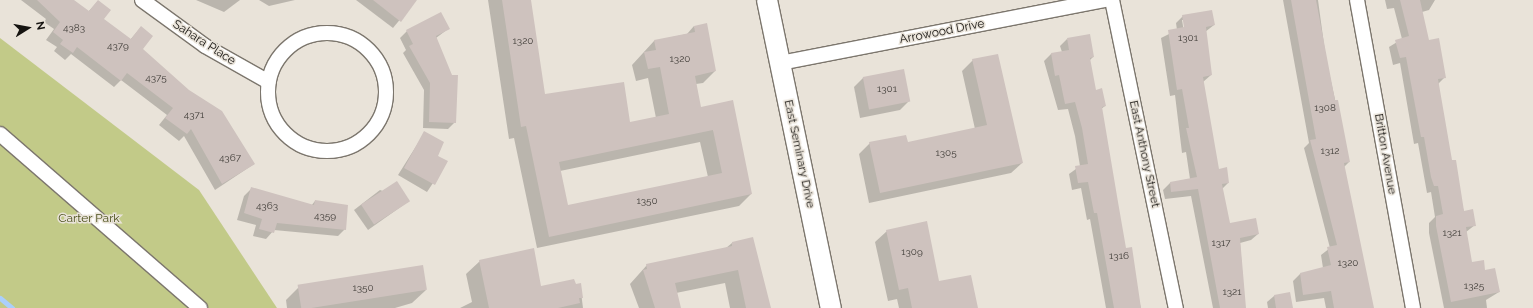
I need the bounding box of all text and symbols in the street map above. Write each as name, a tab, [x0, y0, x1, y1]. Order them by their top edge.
north arrow	[8, 8, 48, 48]
street label: Sahara Place	[170, 17, 238, 69]
street label: Arrowood Drive	[898, 17, 986, 47]
text: N	[33, 20, 47, 31]
house number: 4383	[63, 22, 85, 34]
house number: 1301	[1178, 32, 1198, 44]
house number: 1320	[513, 35, 533, 47]
house number: 4379	[107, 40, 129, 52]
house number: 1320	[670, 53, 690, 65]
house number: 4375	[145, 72, 167, 84]
house number: 1301	[877, 83, 897, 95]
street label: East Seminary Drive	[780, 98, 818, 210]
street label: East Anthony Street	[1126, 99, 1162, 209]
house number: 1308	[1314, 102, 1336, 114]
house number: 4371	[184, 109, 204, 121]
street label: Britton Avenue	[1371, 112, 1399, 196]
house number: 1312	[1320, 145, 1340, 157]
house number: 1305	[935, 147, 957, 159]
house number: 4367	[219, 152, 241, 164]
house number: 1350	[636, 195, 658, 207]
house number: 4363	[256, 200, 278, 212]
house number: 4359	[314, 210, 336, 222]
park label: Carter Park	[58, 212, 120, 226]
house number: 1321	[1442, 227, 1462, 239]
house number: 1317	[1211, 237, 1231, 249]
house number: 1309	[901, 246, 923, 258]
house number: 1316	[1109, 250, 1129, 262]
house number: 1320	[1338, 257, 1358, 269]
house number: 1325	[1464, 280, 1484, 292]
house number: 1350	[352, 282, 374, 294]
house number: 1321	[1222, 286, 1242, 298]

